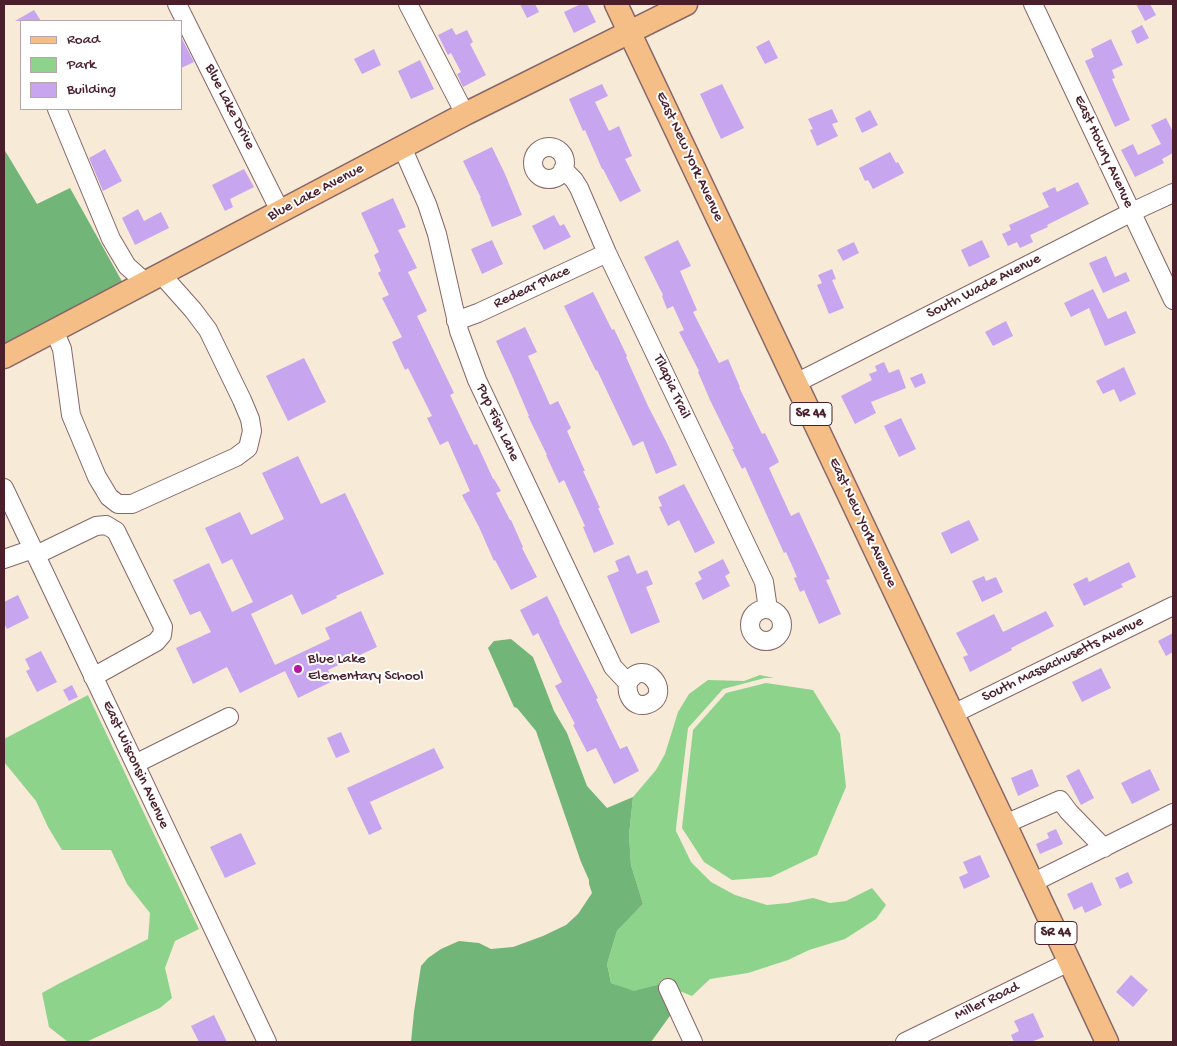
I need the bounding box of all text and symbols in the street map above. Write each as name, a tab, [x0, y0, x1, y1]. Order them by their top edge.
legend	[20, 20, 182, 110]
text: Road	[67, 31, 100, 49]
text: Park	[67, 56, 96, 74]
street label: Blue Lake Drive	[200, 61, 258, 153]
text: Building	[67, 81, 116, 99]
street label: East New York Avenue	[651, 89, 727, 225]
street label: East Howry Avenue	[1069, 93, 1137, 211]
street label: Blue Lake Avenue	[265, 160, 367, 226]
street label: South Wade Avenue	[924, 250, 1044, 324]
street label: Redear Place	[491, 263, 573, 313]
street label: Tilapia Trail	[648, 352, 694, 422]
street label: Pup Fish Lane	[471, 382, 523, 464]
road number: SR 44	[790, 402, 832, 426]
street label: East New York Avenue	[824, 455, 900, 591]
street label: South Massachusetts Avenue	[979, 613, 1147, 707]
place label: Blue Lake Elementary School	[308, 651, 424, 686]
marker: Blue Lake Elementary School	[292, 663, 304, 675]
street label: East Wisconsin Avenue	[97, 698, 173, 832]
road number: SR 44	[1035, 921, 1077, 944]
street label: Miller Road	[952, 979, 1022, 1025]

